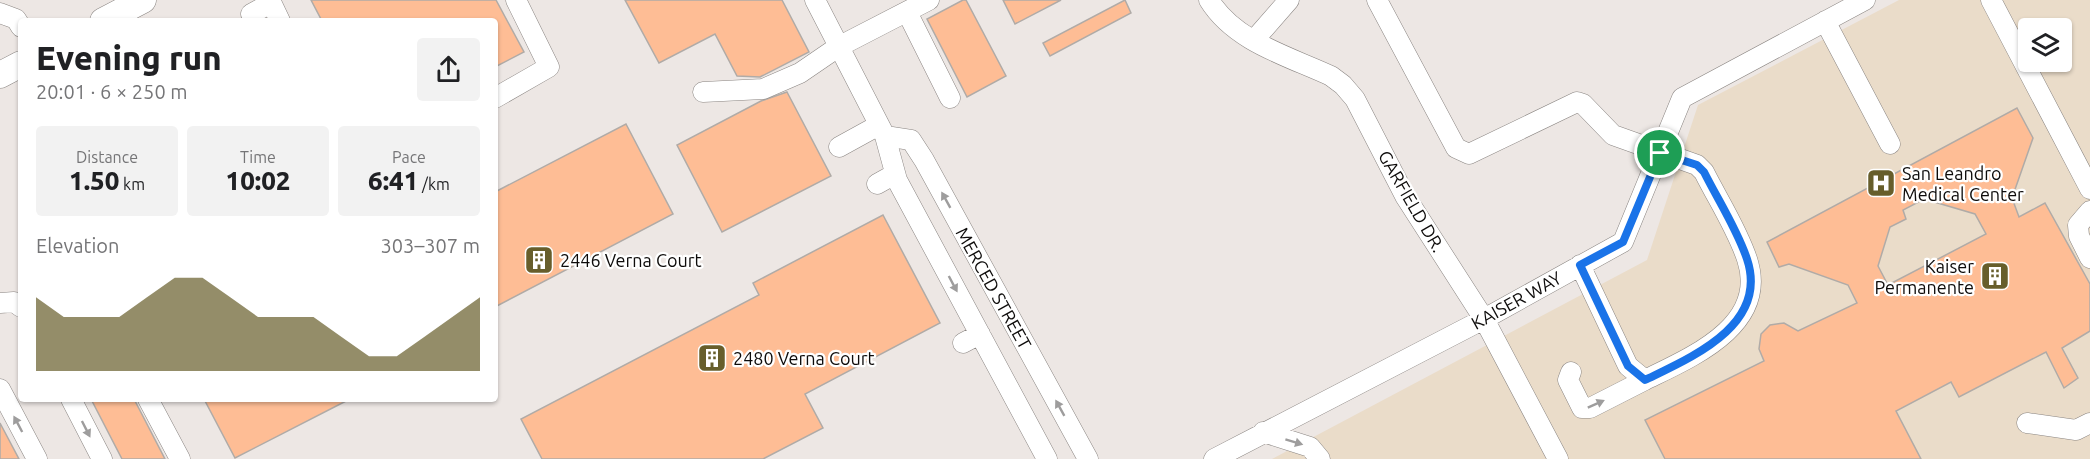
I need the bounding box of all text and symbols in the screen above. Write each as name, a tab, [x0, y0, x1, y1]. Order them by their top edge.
map controls	[2018, 18, 2072, 72]
button: layers	[2018, 18, 2072, 72]
button: share	[417, 38, 480, 101]
text: Evening run	[36, 39, 222, 76]
text: 20:01 · 6 × 250 m	[36, 80, 188, 103]
pin	[1634, 127, 1685, 178]
icon: arrive	[1643, 136, 1676, 169]
street label: GARFIELD DR.	[1375, 147, 1449, 255]
text: Distance	[76, 148, 138, 166]
text: Time	[240, 148, 276, 166]
text: Pace	[392, 148, 426, 166]
place label: San Leandro Medical Center	[1902, 163, 2024, 204]
text: 1.50	[69, 166, 119, 195]
text: 10:02	[225, 166, 291, 195]
text: 6:41	[368, 166, 418, 195]
hospital icon: San Leandro Medical Center	[1865, 167, 1897, 199]
text: km	[119, 175, 145, 193]
text: /km	[418, 175, 450, 193]
one-way arrow	[941, 191, 951, 208]
street label: MERCED STREET	[952, 224, 1036, 352]
text: Elevation	[36, 234, 119, 257]
text: 303–307 m	[381, 234, 480, 257]
building icon: 2446 Verna Court	[523, 244, 555, 276]
place label: 2446 Verna Court	[560, 250, 702, 270]
place label: Kaiser Permanente	[1875, 256, 1974, 297]
building icon: Kaiser Permanente	[1979, 260, 2011, 292]
street label: KAISER WAY	[1467, 267, 1565, 333]
one-way arrow	[948, 276, 958, 293]
building icon: 2480 Verna Court	[696, 342, 728, 374]
place label: 2480 Verna Court	[733, 348, 875, 368]
one-way arrow	[1055, 399, 1065, 416]
one-way arrow	[1588, 399, 1606, 409]
one-way arrow	[13, 415, 23, 432]
one-way arrow	[81, 421, 91, 438]
one-way arrow	[1285, 438, 1303, 447]

